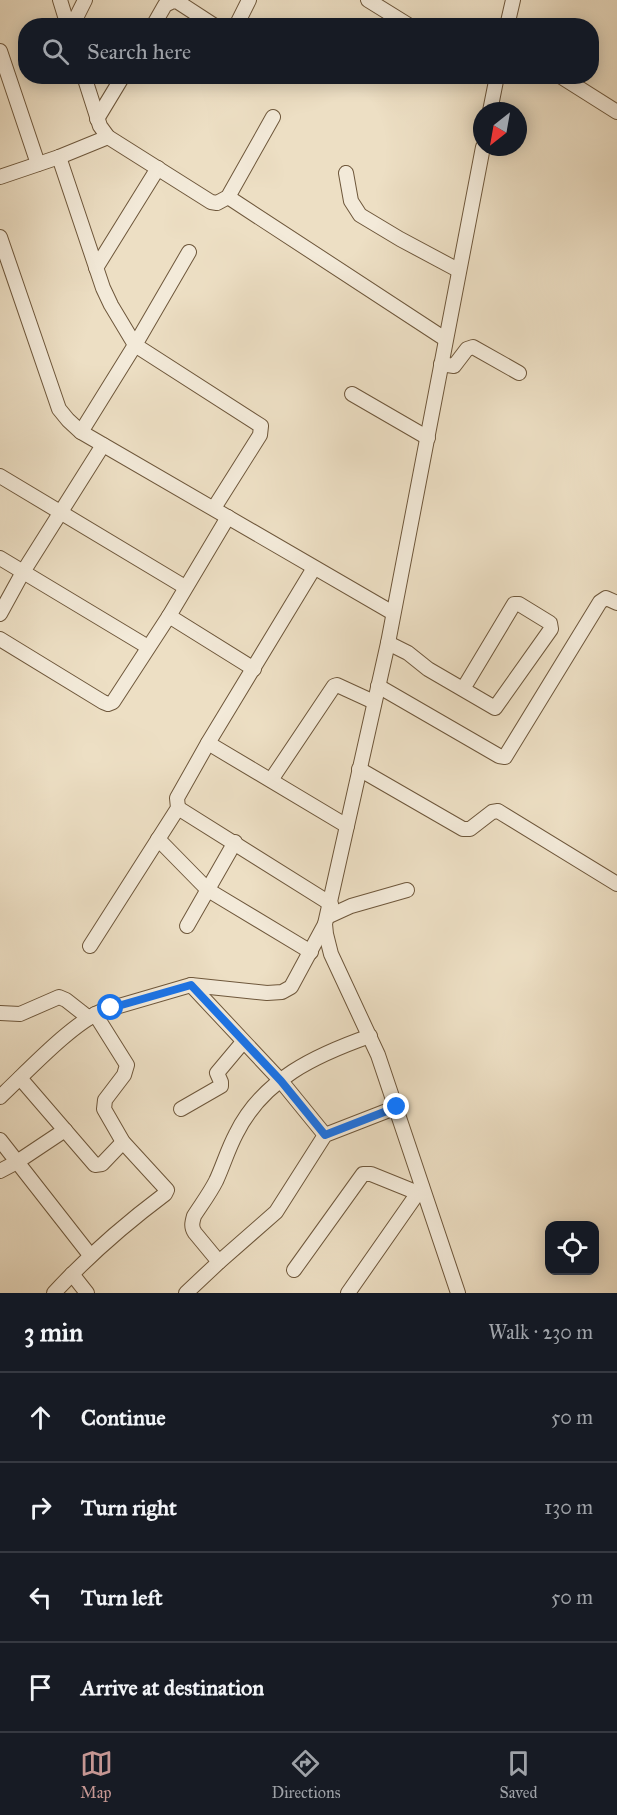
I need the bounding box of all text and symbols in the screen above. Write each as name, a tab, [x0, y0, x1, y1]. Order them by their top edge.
search box	[18, 18, 599, 84]
icon: search	[39, 35, 72, 68]
text: Search here	[87, 38, 191, 65]
north arrow	[473, 102, 527, 156]
route start	[97, 994, 123, 1020]
route end	[383, 1093, 409, 1119]
map controls	[545, 1221, 599, 1275]
button: locate	[545, 1221, 599, 1275]
text: 3 min	[24, 1316, 83, 1348]
text: Walk · 230 m	[488, 1320, 593, 1344]
icon: ahead	[24, 1401, 57, 1434]
text: Continue	[81, 1404, 166, 1431]
text: 50 m	[551, 1405, 593, 1429]
icon: right	[24, 1491, 57, 1524]
text: Turn right	[81, 1494, 177, 1521]
text: 130 m	[544, 1495, 593, 1519]
icon: left	[24, 1581, 57, 1614]
text: Turn left	[81, 1584, 163, 1611]
text: 50 m	[551, 1585, 593, 1609]
icon: arrive	[24, 1671, 57, 1704]
text: Arrive at destination	[81, 1674, 264, 1701]
tab: Map	[80, 1747, 113, 1802]
tab: Directions	[272, 1747, 340, 1802]
tab: Saved	[499, 1747, 537, 1802]

